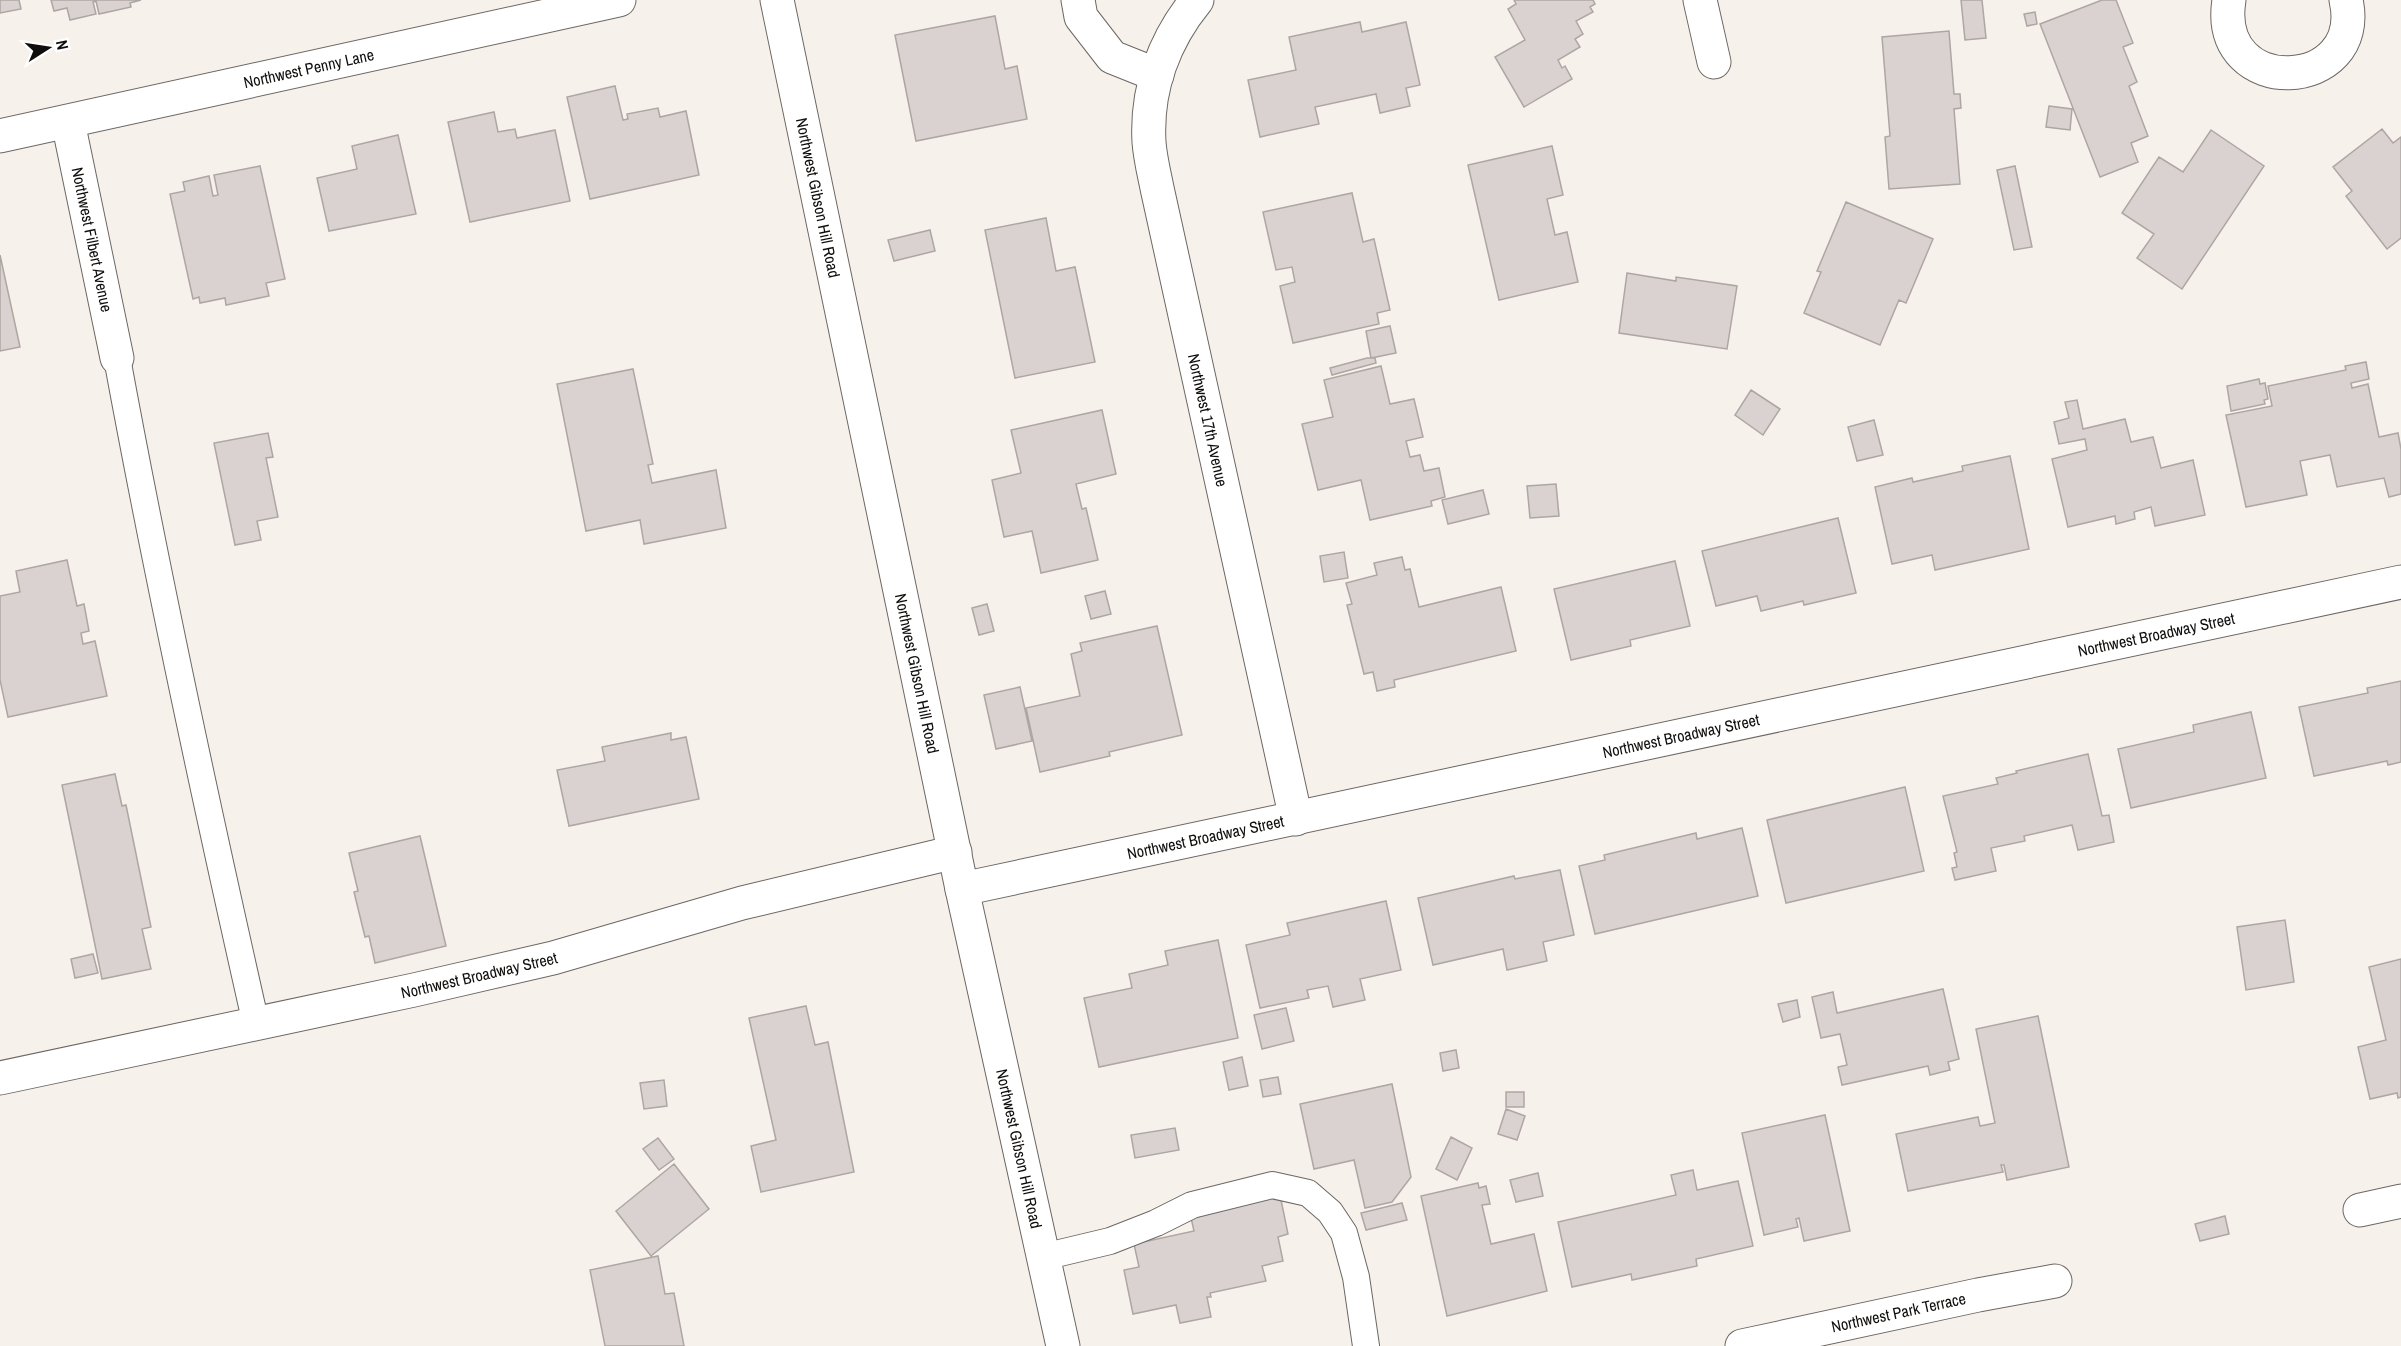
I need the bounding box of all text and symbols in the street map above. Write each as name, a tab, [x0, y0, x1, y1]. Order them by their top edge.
north arrow	[18, 18, 78, 78]
text: N	[51, 38, 74, 52]
street label: Northwest Penny Lane	[241, 43, 376, 93]
street label: Northwest Gibson Hill Road	[791, 116, 846, 280]
street label: Northwest Filbert Avenue	[67, 165, 118, 314]
street label: Northwest 17th Avenue	[1183, 352, 1233, 489]
street label: Northwest Gibson Hill Road	[890, 592, 945, 755]
street label: Northwest Broadway Street	[2076, 607, 2237, 662]
street label: Northwest Broadway Street	[1600, 708, 1762, 763]
street label: Northwest Broadway Street	[1125, 810, 1286, 864]
street label: Northwest Broadway Street	[399, 946, 560, 1003]
street label: Northwest Gibson Hill Road	[991, 1067, 1048, 1231]
street label: Northwest Park Terrace	[1829, 1287, 1968, 1337]

